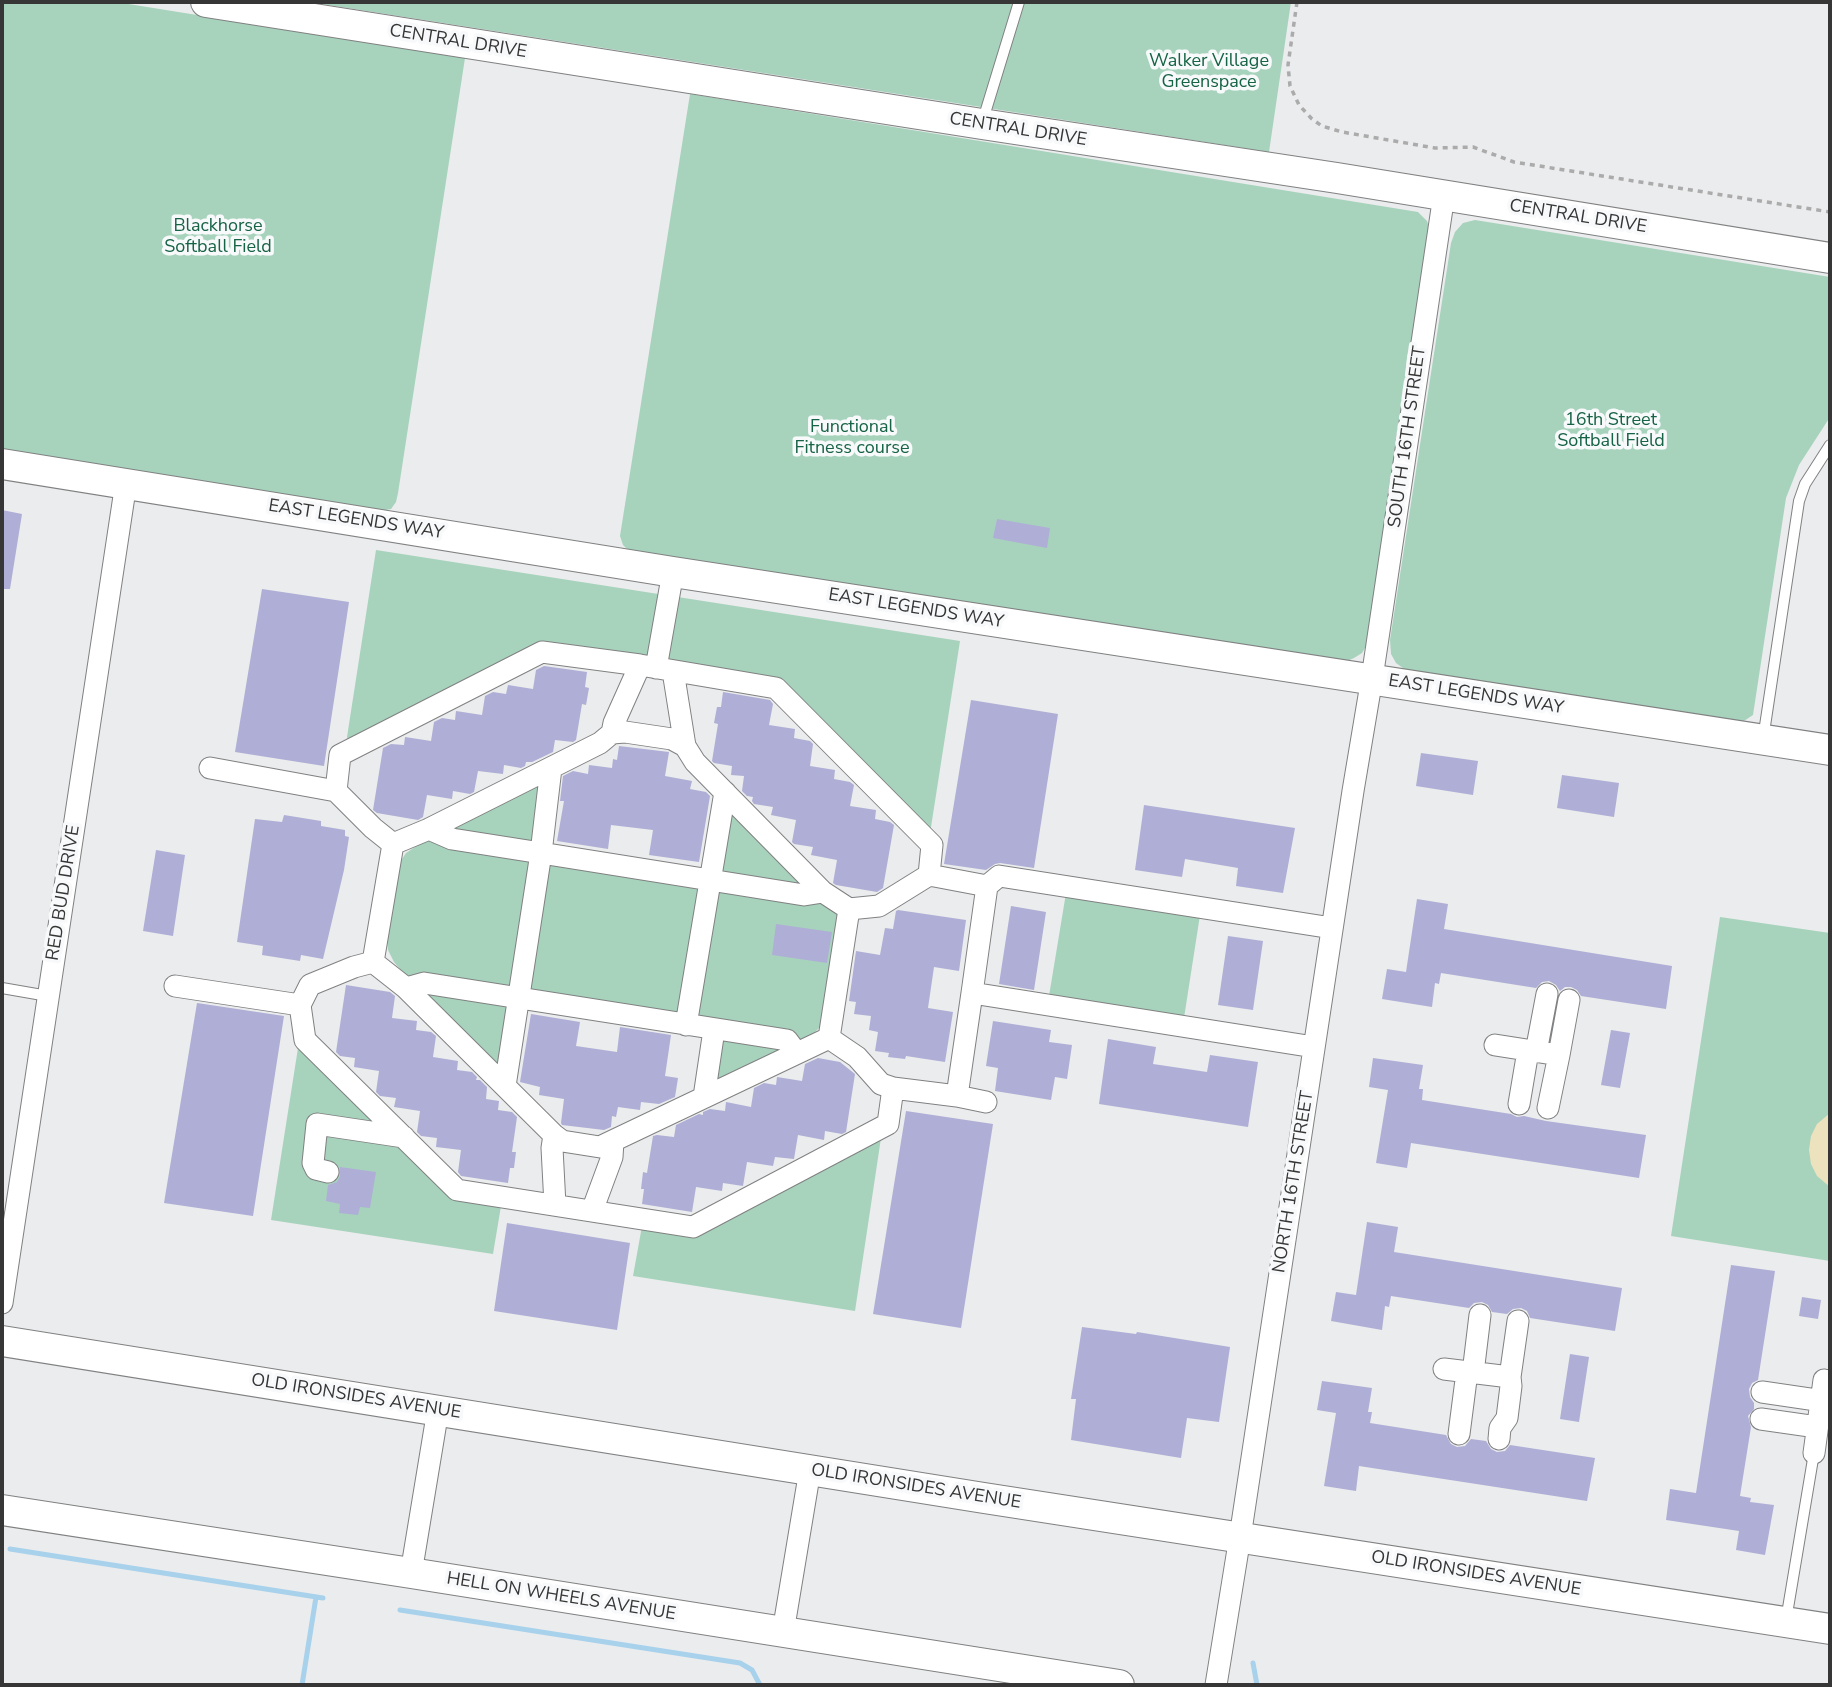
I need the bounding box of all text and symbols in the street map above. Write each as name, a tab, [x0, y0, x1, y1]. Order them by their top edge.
street label: CENTRAL DRIVE	[388, 20, 528, 64]
park label: Walker Village Greenspace	[1149, 51, 1269, 94]
street label: CENTRAL DRIVE	[948, 108, 1088, 152]
street label: CENTRAL DRIVE	[1508, 195, 1648, 239]
park label: Blackhorse Softball Field	[164, 216, 272, 258]
street label: SOUTH 16TH STREET	[1385, 345, 1431, 529]
park label: 16th Street Softball Field	[1557, 410, 1665, 452]
park label: Functional Fitness course	[795, 417, 909, 460]
street label: EAST LEGENDS WAY	[267, 495, 445, 545]
street label: EAST LEGENDS WAY	[827, 584, 1005, 634]
street label: EAST LEGENDS WAY	[1387, 670, 1565, 720]
street label: RED BUD DRIVE	[43, 824, 85, 962]
street label: NORTH 16TH STREET	[1269, 1089, 1319, 1275]
street label: OLD IRONSIDES AVENUE	[249, 1370, 463, 1424]
street label: OLD IRONSIDES AVENUE	[809, 1460, 1023, 1514]
street label: OLD IRONSIDES AVENUE	[1369, 1547, 1583, 1601]
street label: HELL ON WHEELS AVENUE	[445, 1568, 677, 1626]

